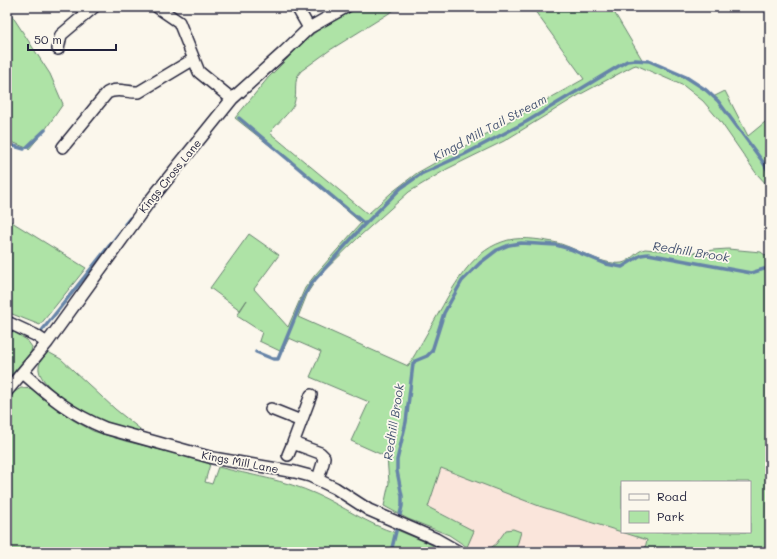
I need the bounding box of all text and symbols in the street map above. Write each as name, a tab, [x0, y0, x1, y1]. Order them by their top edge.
scale bar	[28, 26, 116, 52]
text: 50 m	[34, 31, 62, 47]
water label: Kingd Mill Tail Stream	[430, 90, 549, 164]
street label: Kings Cross Lane	[135, 135, 204, 216]
water label: Redhill Brook	[652, 237, 731, 265]
water label: Redhill Brook	[379, 382, 407, 461]
street label: Kings Mill Lane	[200, 447, 280, 476]
legend	[621, 481, 751, 533]
text: Road	[657, 488, 687, 504]
text: Park	[657, 508, 684, 524]

